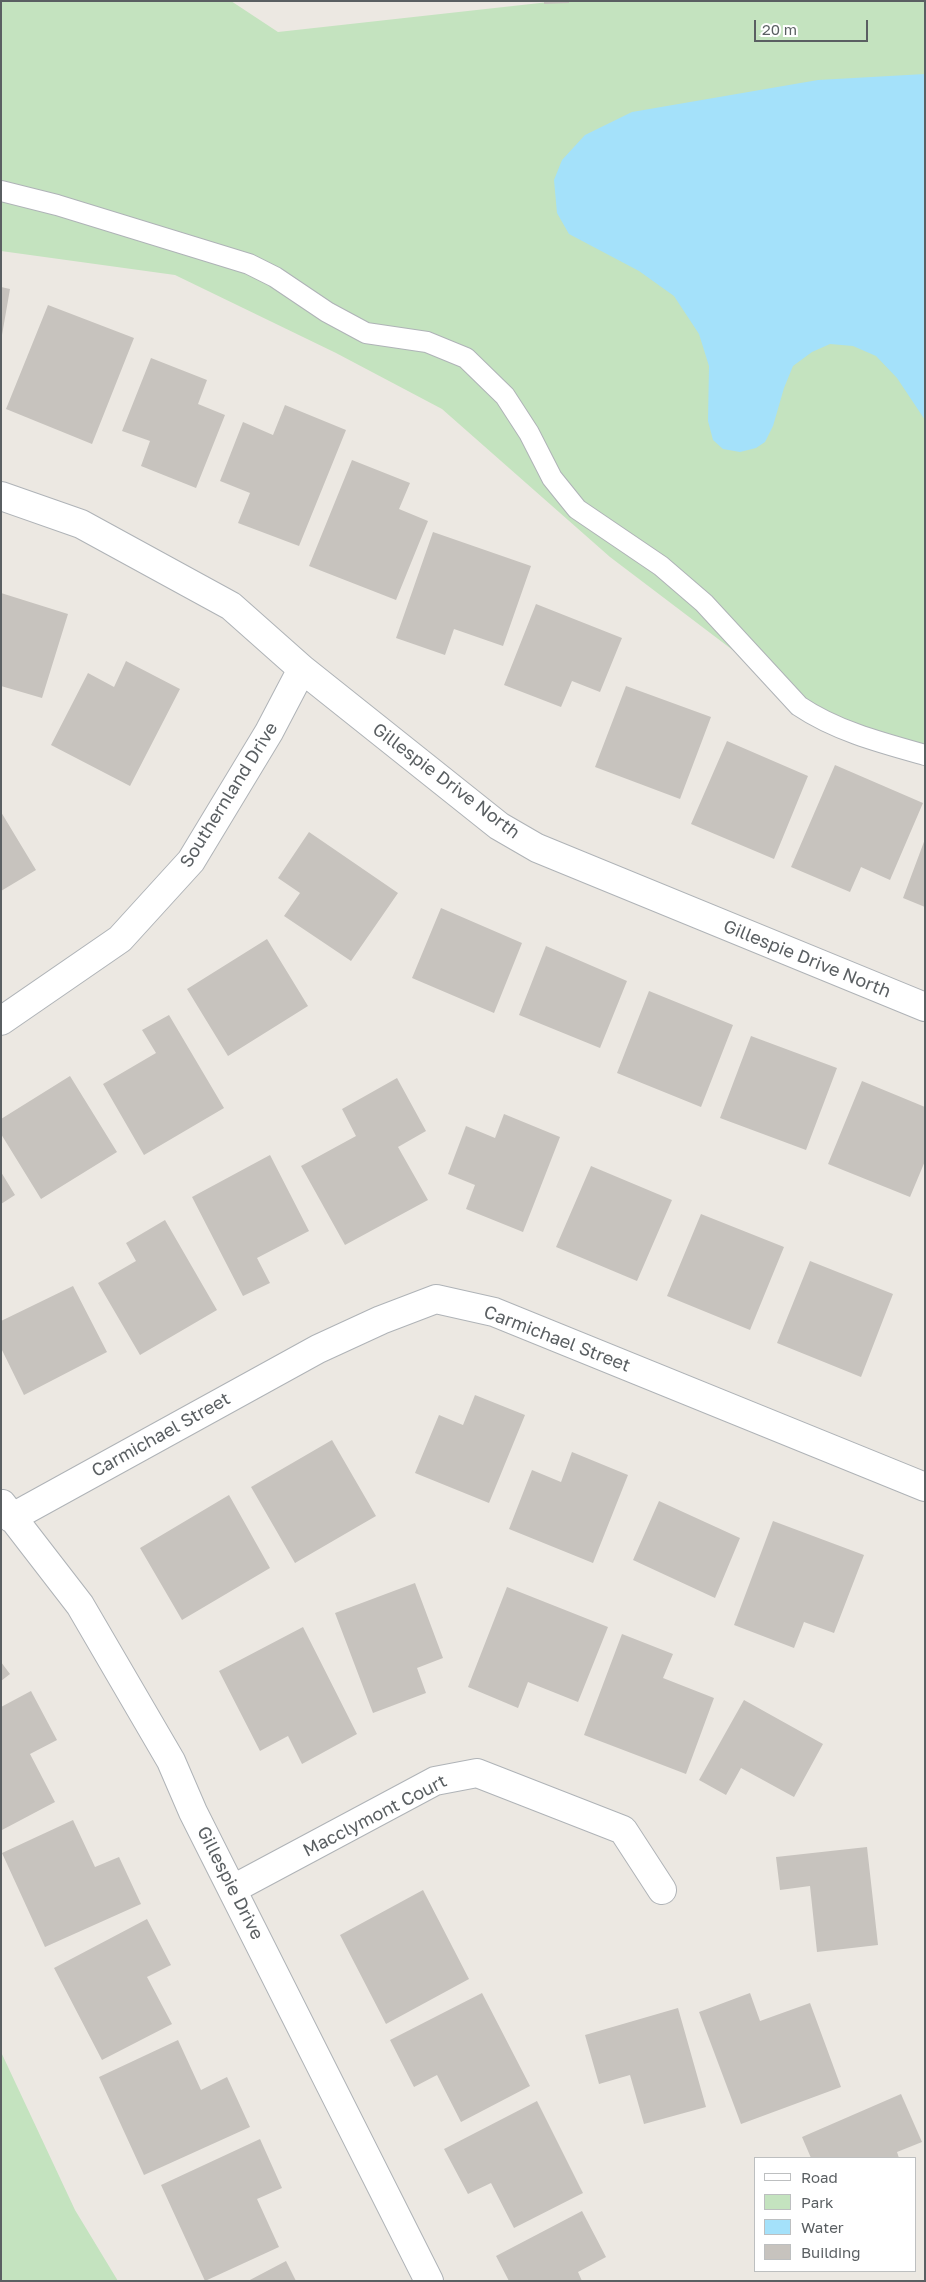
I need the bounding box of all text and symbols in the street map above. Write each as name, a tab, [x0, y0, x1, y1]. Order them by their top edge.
scale bar	[756, 10, 870, 42]
text: 20 m	[762, 20, 797, 38]
street label: Southernland Drive	[176, 718, 282, 872]
street label: Gillespie Drive North	[368, 719, 524, 843]
street label: Gillespie Drive North	[720, 915, 894, 1003]
street label: Carmichael Street	[481, 1301, 633, 1377]
street label: Carmichael Street	[88, 1388, 234, 1482]
street label: Macclymont Court	[299, 1770, 451, 1862]
street label: Gillespie Drive	[192, 1823, 268, 1943]
legend	[754, 2157, 916, 2272]
text: Road	[801, 2168, 838, 2186]
text: Park	[801, 2193, 833, 2211]
text: Water	[801, 2218, 844, 2236]
text: Building	[801, 2243, 861, 2261]

